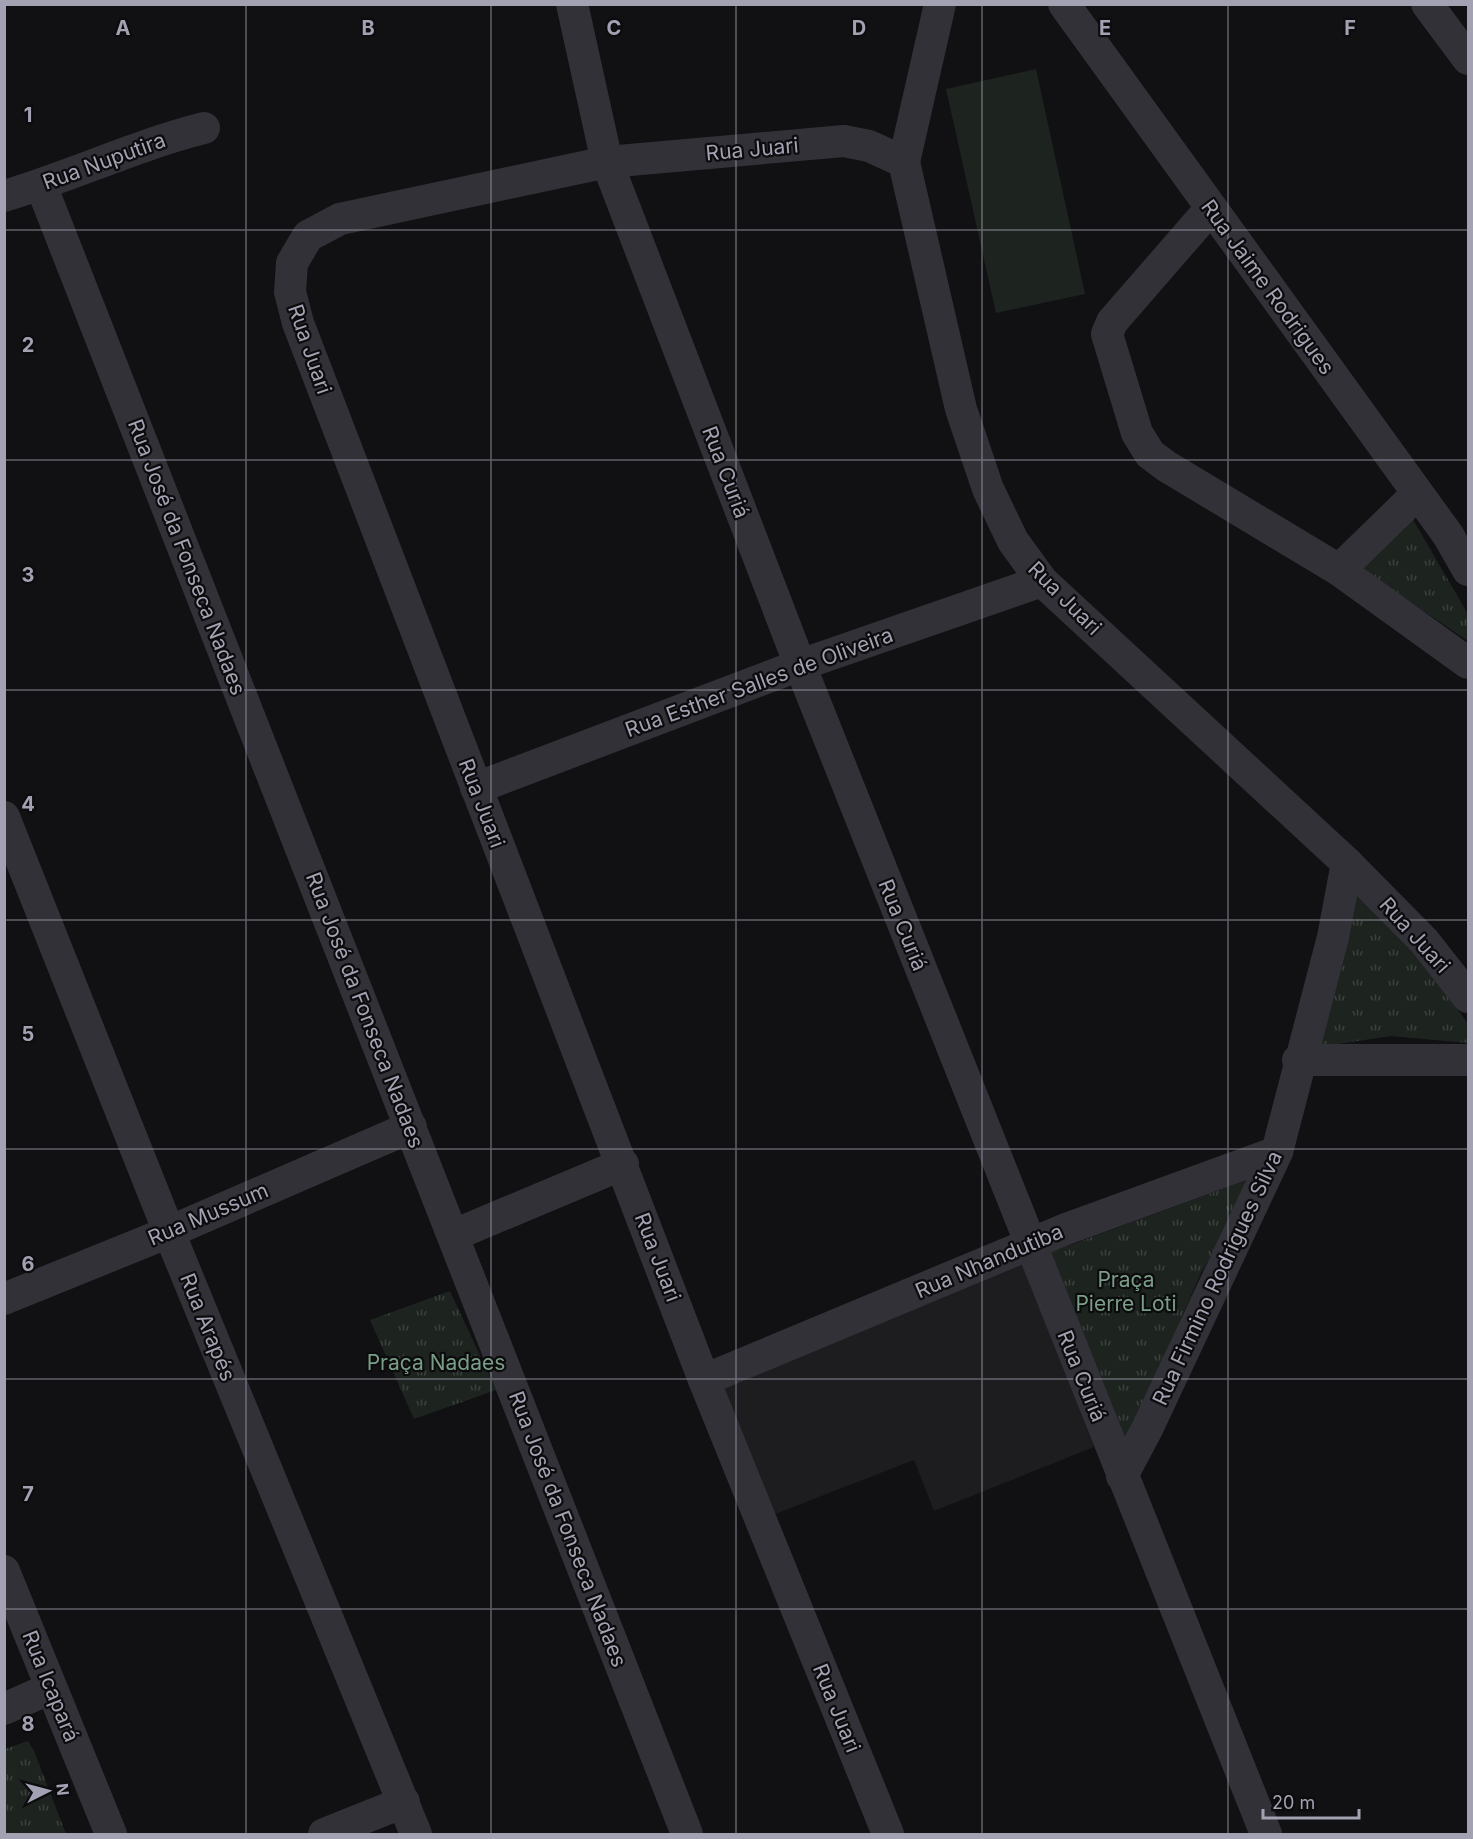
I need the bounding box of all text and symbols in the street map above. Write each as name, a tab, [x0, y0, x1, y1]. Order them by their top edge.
text: A	[116, 16, 131, 40]
text: B	[361, 16, 375, 40]
text: C	[607, 16, 621, 40]
text: D	[852, 16, 866, 40]
text: E	[1099, 16, 1111, 40]
text: F	[1344, 16, 1356, 40]
text: 1	[24, 103, 32, 127]
street label: Rua Nuputira	[39, 127, 169, 195]
street label: Rua Juari	[705, 132, 799, 166]
street label: Rua Jaime Rodrigues	[1196, 195, 1340, 379]
street label: Rua Juari	[283, 301, 337, 397]
text: 2	[22, 333, 34, 357]
street label: Rua José da Fonseca Nadaes	[123, 416, 251, 698]
street label: Rua Curiá	[697, 422, 755, 522]
street label: Rua Juari	[1023, 556, 1107, 640]
text: 3	[22, 563, 34, 587]
street label: Rua Esther Salles de Oliveira	[622, 622, 896, 742]
street label: Rua Juari	[454, 755, 510, 851]
text: 4	[21, 792, 35, 816]
street label: Rua José da Fonseca Nadaes	[301, 869, 429, 1151]
street label: Rua Curiá	[873, 876, 933, 974]
street label: Rua Juari	[1375, 892, 1455, 978]
text: 5	[22, 1022, 34, 1046]
street label: Rua Firmino Rodrigues Silva	[1147, 1147, 1287, 1409]
street label: Rua Mussum	[144, 1177, 272, 1251]
street label: Rua Juari	[630, 1209, 686, 1305]
street label: Rua Nhandutiba	[911, 1219, 1067, 1303]
text: 6	[22, 1252, 35, 1276]
park label: Praça Pierre Loti	[1075, 1267, 1177, 1316]
street label: Rua Arapés	[175, 1269, 241, 1385]
street label: Rua Curiá	[1052, 1327, 1112, 1425]
park label: Praça Nadaes	[367, 1350, 505, 1375]
street label: Rua José da Fonseca Nadaes	[504, 1388, 632, 1670]
text: 7	[22, 1482, 34, 1506]
street label: Rua Icapará	[17, 1627, 85, 1745]
street label: Rua Juari	[808, 1660, 866, 1756]
text: 8	[21, 1712, 35, 1736]
north arrow	[18, 1761, 78, 1821]
text: N	[52, 1782, 74, 1797]
scale bar	[1263, 1782, 1359, 1820]
text: 20 m	[1272, 1792, 1315, 1813]

